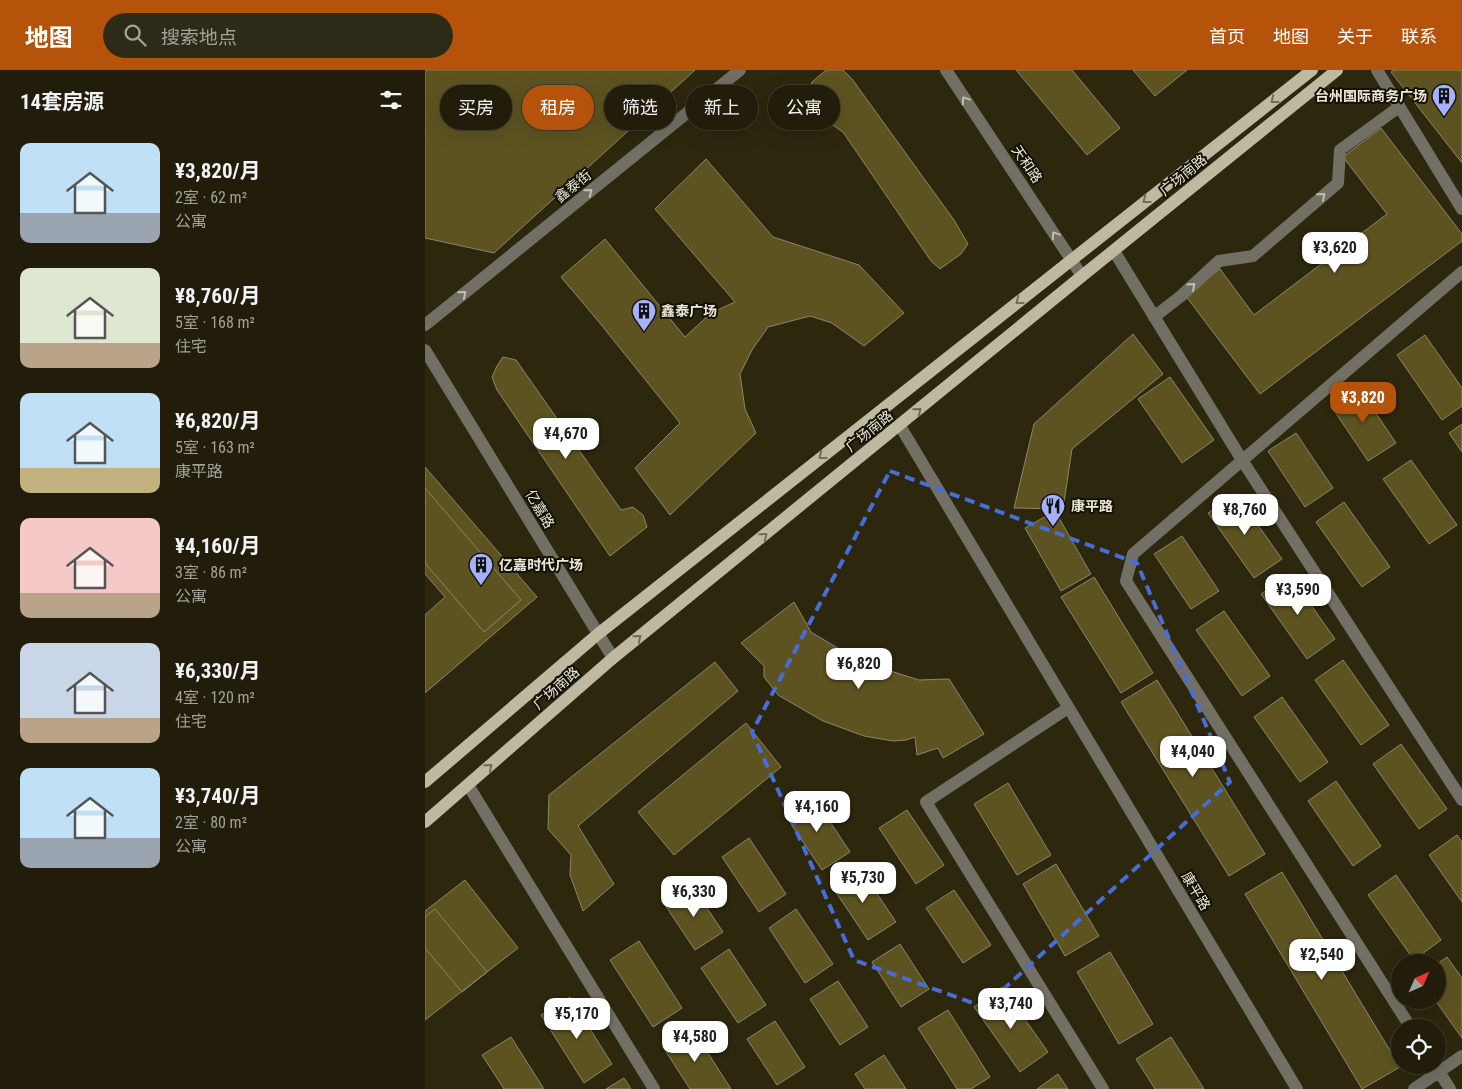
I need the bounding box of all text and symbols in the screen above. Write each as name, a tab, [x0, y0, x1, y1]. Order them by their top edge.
search box	[103, 13, 453, 58]
icon: search	[121, 21, 149, 49]
text: 地图	[25, 24, 73, 52]
text: 搜索地点	[161, 26, 237, 49]
text: 首页	[1209, 26, 1245, 47]
text: 地图	[1273, 26, 1309, 47]
text: 关于	[1337, 26, 1373, 47]
text: 联系	[1401, 26, 1437, 47]
building icon: 台州国际商务广场	[1431, 83, 1457, 117]
chip: 买房	[440, 85, 512, 130]
chip: 租房	[522, 85, 594, 130]
chip: 筛选	[604, 85, 676, 130]
chip: 新上	[686, 85, 758, 130]
chip: 公寓	[768, 85, 840, 130]
icon: filters	[377, 86, 405, 114]
place label: 台州国际商务广场	[1315, 88, 1427, 104]
text: 14套房源	[20, 90, 104, 114]
one-way arrow	[1271, 95, 1280, 103]
one-way arrow	[962, 96, 972, 105]
street label: 天和路	[1009, 142, 1045, 186]
street label: 广场南路	[1156, 151, 1210, 199]
text: ¥3,820/月	[175, 159, 261, 183]
icon: home	[60, 163, 120, 223]
street label: 鑫泰街	[552, 167, 594, 205]
text: 2室 · 62 m²	[175, 188, 247, 207]
one-way arrow	[583, 189, 592, 197]
one-way arrow	[1317, 193, 1326, 202]
one-way arrow	[1143, 195, 1152, 203]
text: 公寓	[175, 212, 207, 231]
one-way arrow	[1052, 231, 1062, 240]
pin: ¥3,620	[1294, 232, 1376, 274]
text: ¥3,620	[1313, 238, 1357, 257]
one-way arrow	[1186, 283, 1195, 292]
text: ¥8,760/月	[175, 284, 261, 308]
icon: home	[60, 288, 120, 348]
one-way arrow	[457, 292, 466, 300]
one-way arrow	[1015, 295, 1024, 304]
building icon: 鑫泰广场	[631, 298, 657, 332]
place label: 鑫泰广场	[661, 303, 717, 319]
text: 5室 · 168 m²	[175, 313, 255, 332]
text: 住宅	[175, 337, 207, 356]
pin: ¥3,820	[1322, 382, 1404, 424]
text: ¥3,820	[1341, 388, 1385, 407]
street label: 广场南路	[842, 407, 896, 455]
one-way arrow	[912, 408, 921, 417]
text: ¥6,820/月	[175, 409, 261, 433]
icon: home	[60, 413, 120, 473]
pin: ¥4,670	[525, 418, 607, 460]
text: ¥4,670	[544, 424, 588, 443]
text: 5室 · 163 m²	[175, 438, 255, 457]
one-way arrow	[819, 451, 828, 460]
text: 康平路	[175, 462, 223, 481]
street label: 亿嘉路	[522, 487, 558, 531]
restaurant icon: 康平路	[1040, 493, 1066, 527]
pin: ¥8,760	[1204, 494, 1286, 536]
place label: 康平路	[1071, 498, 1113, 514]
text: ¥8,760	[1223, 500, 1267, 519]
one-way arrow	[759, 532, 768, 541]
text: ¥4,160/月	[175, 534, 261, 558]
icon: home	[60, 538, 120, 598]
building icon: 亿嘉时代广场	[468, 552, 494, 586]
place label: 亿嘉时代广场	[499, 557, 583, 573]
text: 3室 · 86 m²	[175, 563, 247, 582]
pin: ¥3,590	[1257, 574, 1339, 616]
text: ¥3,590	[1276, 580, 1320, 599]
text: 公寓	[175, 587, 207, 606]
one-way arrow	[632, 636, 641, 644]
pin: ¥6,820	[818, 648, 900, 690]
text: ¥6,820	[837, 654, 881, 673]
text: ¥6,330/月	[175, 659, 261, 683]
icon: home	[60, 663, 120, 723]
street label: 广场南路	[530, 664, 582, 712]
text: 4室 · 120 m²	[175, 688, 255, 707]
text: 住宅	[175, 712, 207, 731]
pin: ¥4,040	[1152, 736, 1234, 778]
text: ¥4,040	[1171, 742, 1215, 761]
one-way arrow	[483, 764, 492, 773]
text: ¥3,740/月	[175, 784, 261, 808]
icon: home	[60, 788, 120, 848]
pin: ¥4,160	[776, 790, 858, 833]
text: ¥4,160	[795, 797, 839, 816]
text: 2室 · 80 m²	[175, 813, 247, 832]
text: 公寓	[175, 837, 207, 856]
pin: ¥5,730	[822, 862, 904, 904]
text: ¥5,730	[841, 868, 885, 887]
street label: 康平路	[1178, 869, 1214, 913]
pin: ¥6,330	[653, 876, 735, 918]
text: ¥6,330	[672, 882, 716, 901]
pin: ¥2,540	[1281, 938, 1363, 981]
text: ¥2,540	[1300, 945, 1344, 964]
north arrow	[1391, 954, 1446, 1009]
map controls	[1391, 954, 1446, 1074]
pin: ¥3,740	[970, 988, 1052, 1030]
text: ¥3,740	[989, 994, 1033, 1013]
pin: ¥5,170	[536, 998, 618, 1040]
text: ¥5,170	[555, 1004, 599, 1023]
button: locate	[1391, 1019, 1446, 1074]
pin: ¥4,580	[654, 1020, 736, 1063]
text: ¥4,580	[673, 1027, 717, 1046]

